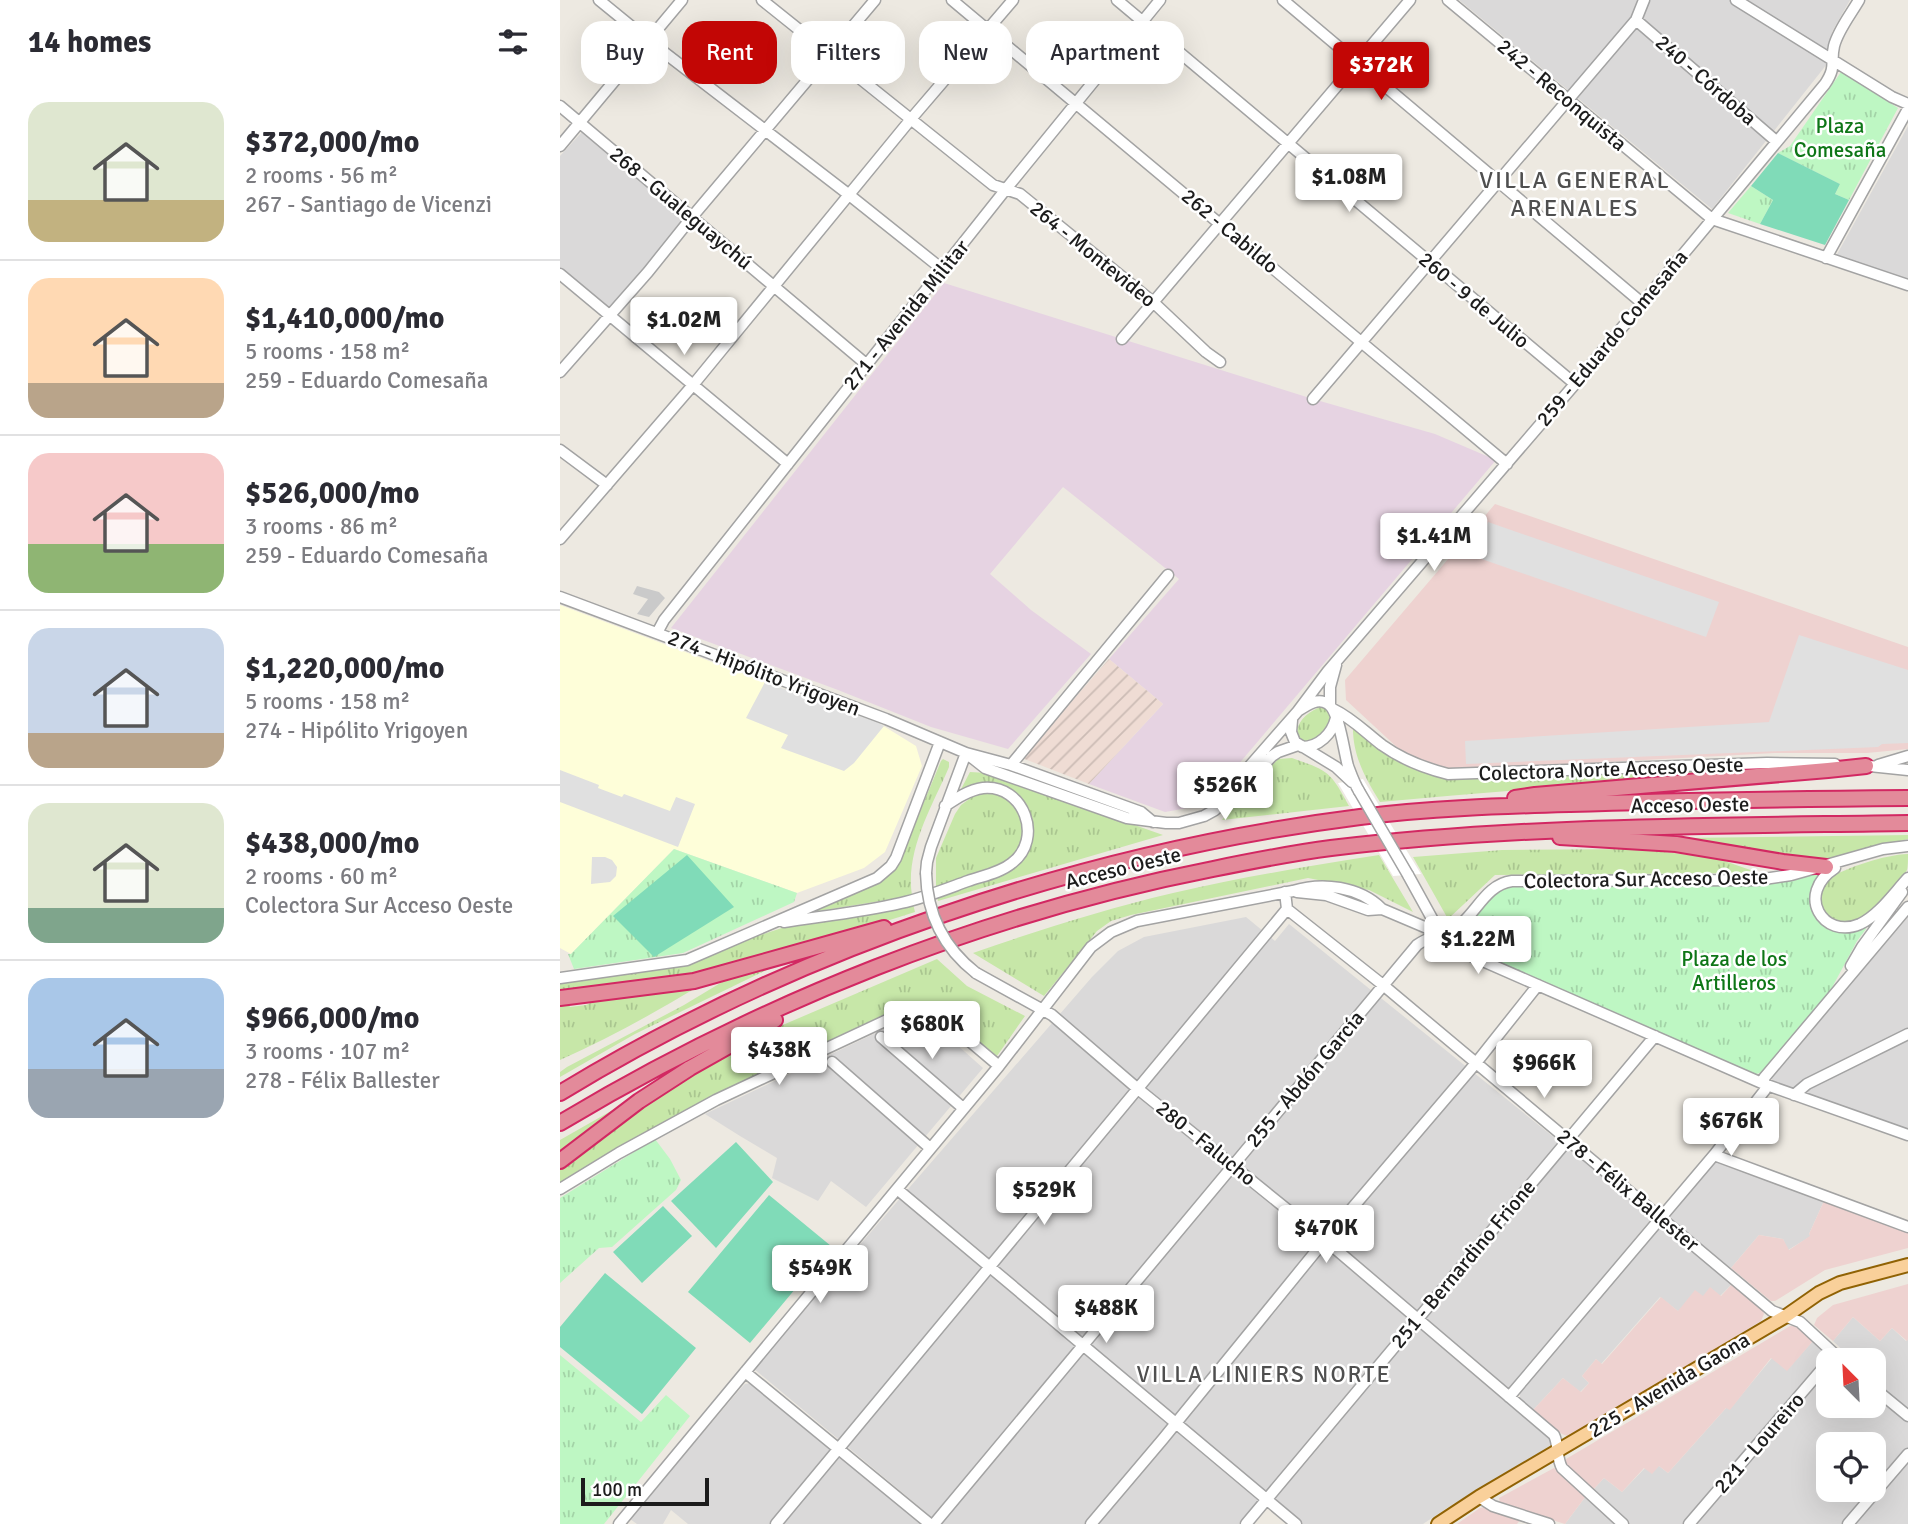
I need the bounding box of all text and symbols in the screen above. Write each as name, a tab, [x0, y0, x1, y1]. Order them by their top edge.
chip: Buy	[581, 21, 668, 84]
chip: Rent	[682, 21, 777, 84]
chip: Filters	[791, 21, 905, 84]
chip: New	[919, 21, 1012, 84]
chip: Apartment	[1026, 21, 1184, 84]
icon: filters	[494, 23, 532, 61]
text: 14 homes	[28, 24, 151, 61]
street label: 240 - Córdoba	[1650, 29, 1762, 131]
street label: 242 - Reconquista	[1492, 33, 1632, 157]
pin: $372K	[1332, 42, 1430, 102]
text: $372K	[1349, 50, 1413, 79]
park label: Plaza Comesaña	[1794, 113, 1886, 163]
text: $372,000/mo	[245, 124, 419, 161]
icon: home	[84, 130, 168, 214]
street label: 268 - Gualeguaychú	[604, 141, 758, 275]
pin: $1.08M	[1292, 154, 1406, 214]
text: 2 rooms · 56 m²	[245, 161, 398, 190]
text: $1.08M	[1311, 162, 1387, 191]
district label: VILLA GENERAL ARENALES	[1479, 165, 1671, 223]
street label: 262 - Cabildo	[1176, 183, 1284, 279]
text: 267 - Santiago de Vicenzi	[245, 190, 492, 219]
street label: 264 - Montevideo	[1025, 195, 1161, 313]
street label: 271 - Avenida Militar	[837, 234, 975, 396]
street label: 259 - Eduardo Comesaña	[1531, 244, 1693, 432]
street label: 260 - 9 de Julio	[1413, 246, 1535, 354]
pin: $1.02M	[627, 298, 741, 357]
text: $1,410,000/mo	[245, 300, 444, 337]
text: $1.02M	[646, 305, 722, 334]
icon: home	[84, 306, 168, 390]
text: 5 rooms · 158 m²	[245, 337, 410, 366]
text: 259 - Eduardo Comesaña	[245, 366, 489, 395]
text: $526,000/mo	[245, 475, 419, 512]
icon: home	[84, 481, 168, 565]
text: 3 rooms · 86 m²	[245, 512, 398, 541]
pin: $1.41M	[1377, 514, 1491, 573]
text: $1.41M	[1396, 521, 1472, 550]
text: 259 - Eduardo Comesaña	[245, 541, 489, 570]
street label: 274 - Hipólito Yrigoyen	[664, 624, 864, 722]
text: $1,220,000/mo	[245, 650, 444, 687]
icon: home	[84, 656, 168, 740]
text: 5 rooms · 158 m²	[245, 687, 410, 716]
text: 274 - Hipólito Yrigoyen	[245, 716, 468, 745]
street label: Colectora Norte Acceso Oeste	[1478, 751, 1744, 787]
pin: $526K	[1176, 762, 1274, 822]
text: $526K	[1193, 770, 1257, 799]
street label: Acceso Oeste	[1630, 791, 1750, 819]
text: $438,000/mo	[245, 825, 419, 862]
icon: home	[84, 831, 168, 915]
street label: Acceso Oeste	[1062, 841, 1184, 895]
text: 2 rooms · 60 m²	[245, 862, 398, 891]
street label: Colectora Sur Acceso Oeste	[1523, 864, 1769, 894]
text: Colectora Sur Acceso Oeste	[245, 891, 513, 920]
pin: $1.22M	[1421, 916, 1535, 976]
text: $1.22M	[1440, 924, 1516, 953]
park label: Plaza de los Artilleros	[1681, 946, 1787, 996]
text: $966,000/mo	[245, 1000, 419, 1037]
pin: $680K	[883, 1002, 981, 1061]
street label: 255 - Abdón García	[1240, 1005, 1370, 1153]
icon: home	[84, 1006, 168, 1090]
text: $680K	[900, 1009, 964, 1038]
pin: $438K	[730, 1028, 828, 1087]
text: $438K	[747, 1035, 811, 1064]
text: 3 rooms · 107 m²	[245, 1037, 410, 1066]
pin: $966K	[1495, 1040, 1593, 1100]
text: $966K	[1512, 1048, 1576, 1077]
text: 278 - Félix Ballester	[245, 1066, 440, 1095]
street label: 280 - Falucho	[1151, 1095, 1261, 1191]
pin: $676K	[1682, 1098, 1780, 1158]
text: $676K	[1699, 1106, 1763, 1135]
street label: 278 - Félix Ballester	[1552, 1123, 1705, 1257]
pin: $529K	[995, 1168, 1093, 1227]
street label: 251 - Bernardino Frione	[1385, 1174, 1541, 1354]
text: $529K	[1012, 1175, 1076, 1204]
pin: $470K	[1277, 1206, 1375, 1265]
text: $470K	[1294, 1213, 1358, 1242]
pin: $549K	[771, 1246, 869, 1305]
text: $549K	[788, 1253, 852, 1282]
pin: $488K	[1057, 1286, 1155, 1345]
text: $488K	[1074, 1293, 1138, 1322]
street label: 225 - Avenida Gaona	[1584, 1327, 1754, 1443]
north arrow	[1816, 1348, 1886, 1418]
map controls	[1816, 1348, 1886, 1502]
district label: VILLA LINIERS NORTE	[1137, 1360, 1391, 1389]
street label: 221 - Loureiro	[1708, 1387, 1810, 1499]
button: locate	[1816, 1432, 1886, 1502]
scale bar	[581, 1475, 709, 1507]
text: 100 m	[592, 1478, 642, 1502]

